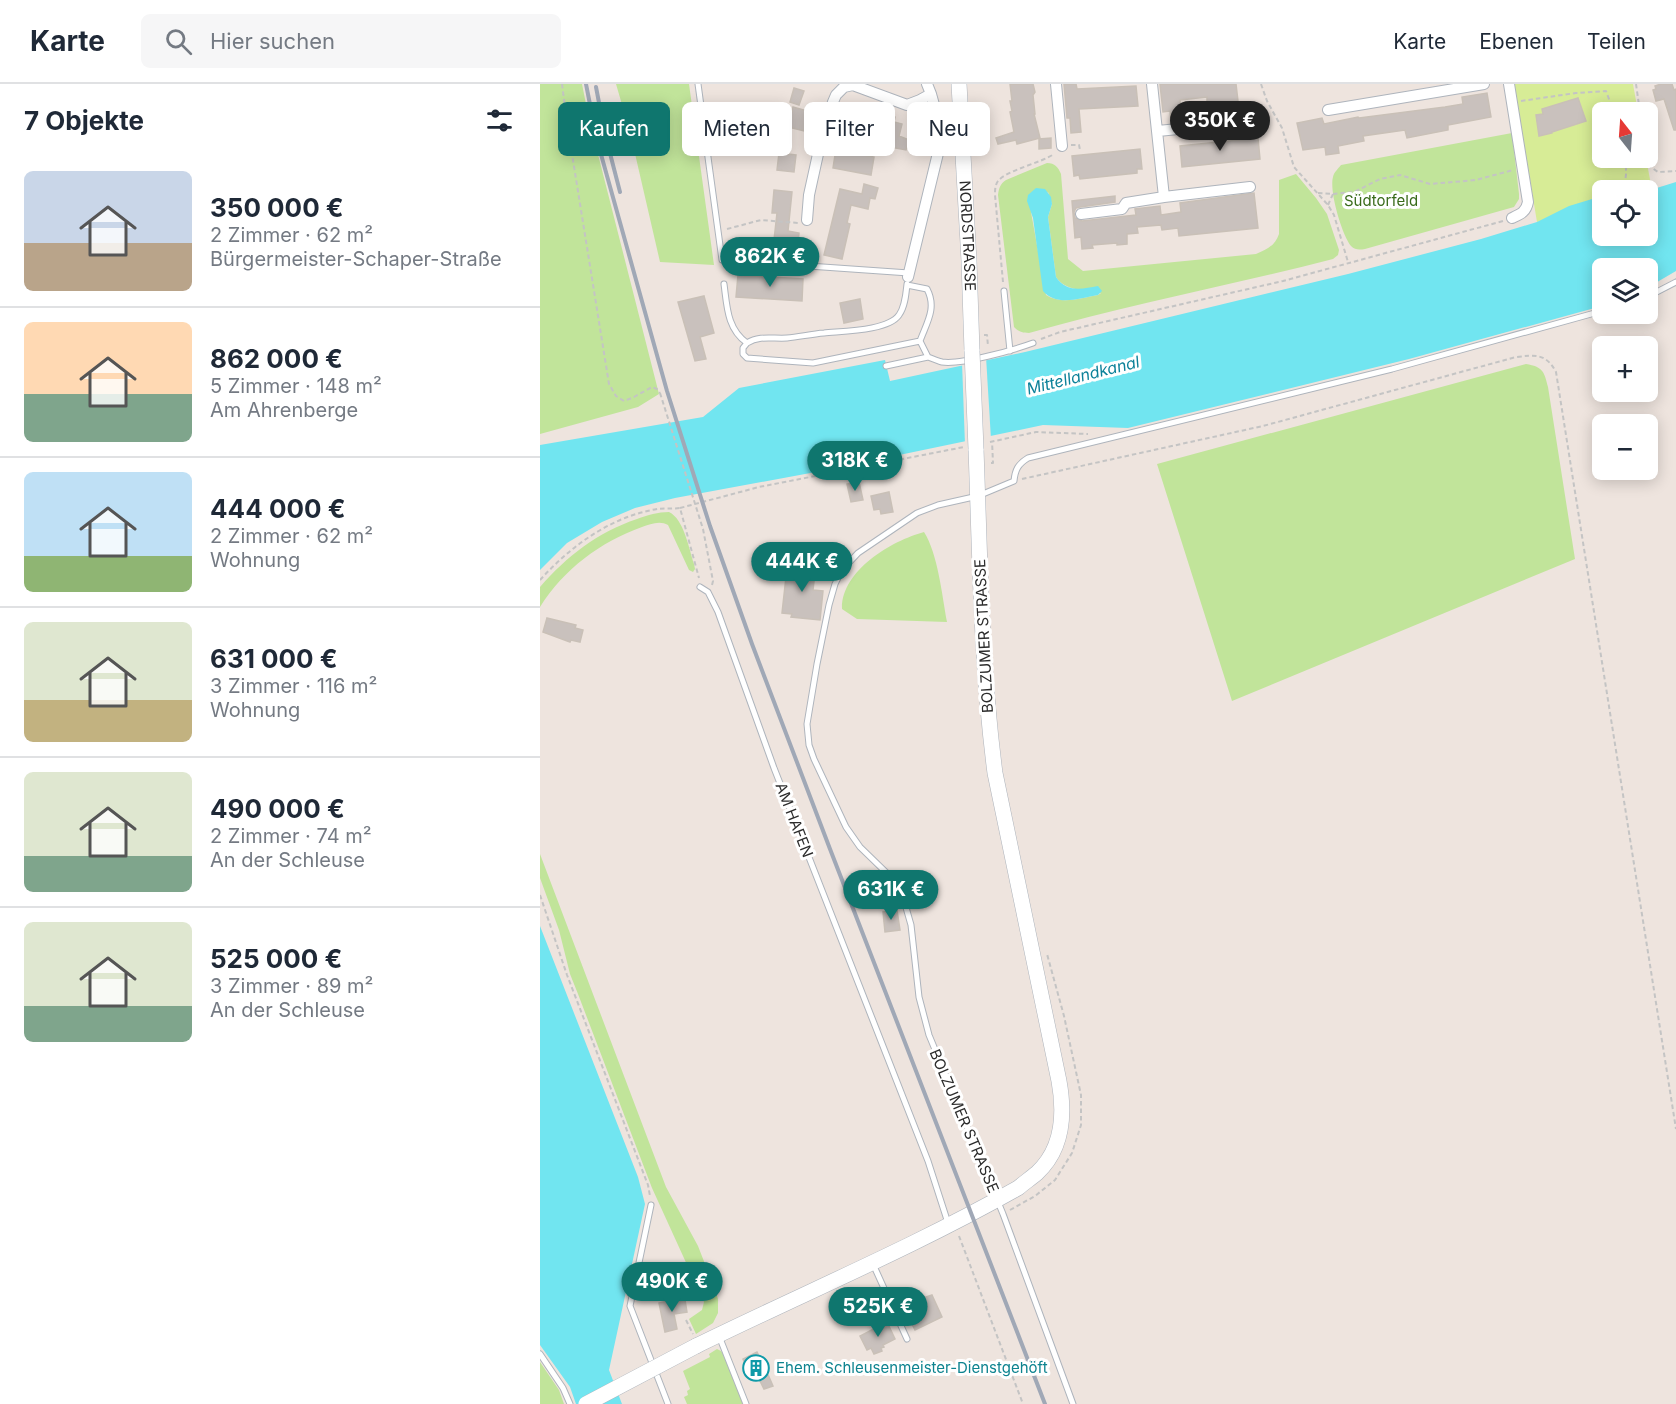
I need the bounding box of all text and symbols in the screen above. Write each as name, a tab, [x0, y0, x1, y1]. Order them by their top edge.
search box	[141, 14, 561, 68]
text: Karte	[30, 24, 105, 58]
icon: search	[162, 25, 195, 58]
text: Hier suchen	[210, 28, 335, 54]
text: Karte	[1393, 29, 1446, 54]
text: Ebenen	[1479, 29, 1554, 54]
text: Teilen	[1587, 29, 1646, 54]
pin: 350K €	[1171, 101, 1269, 152]
chip: Kaufen	[558, 102, 670, 156]
chip: Mieten	[682, 102, 792, 156]
chip: Filter	[804, 102, 895, 156]
chip: Neu	[907, 102, 990, 156]
north arrow	[1592, 102, 1658, 168]
map controls	[1592, 102, 1658, 480]
icon: filters	[483, 104, 516, 137]
text: 7 Objekte	[24, 105, 144, 136]
text: 350K €	[1184, 108, 1256, 132]
street label: NORDSTRASSE	[955, 180, 980, 291]
button: locate	[1592, 180, 1658, 246]
park label: Südtorfeld	[1344, 191, 1418, 210]
text: 350 000 €	[210, 192, 344, 223]
icon: home	[72, 195, 144, 267]
text: 2 Zimmer · 62 m²	[210, 223, 373, 247]
pin: 862K €	[721, 237, 819, 288]
text: 862K €	[734, 244, 806, 268]
text: Bürgermeister-Schaper-Straße	[210, 247, 502, 271]
button: layers	[1592, 258, 1658, 324]
button: +	[1592, 336, 1658, 402]
text: 862 000 €	[210, 343, 343, 374]
icon: home	[72, 346, 144, 418]
water label: Mittellandkanal	[1024, 351, 1142, 399]
text: 5 Zimmer · 148 m²	[210, 374, 382, 398]
text: Am Ahrenberge	[210, 398, 358, 422]
button: −	[1592, 414, 1658, 480]
pin: 318K €	[806, 441, 904, 492]
text: 318K €	[821, 448, 889, 472]
text: 444 000 €	[210, 493, 345, 524]
icon: home	[72, 496, 144, 568]
text: 2 Zimmer · 62 m²	[210, 524, 373, 548]
pin: 444K €	[753, 542, 851, 593]
text: Wohnung	[210, 548, 300, 572]
text: 444K €	[765, 549, 839, 573]
street label: BOLZUMER STRASSE	[970, 558, 997, 714]
text: 631 000 €	[210, 643, 338, 674]
icon: home	[72, 646, 144, 718]
text: 3 Zimmer · 116 m²	[210, 674, 377, 698]
text: Wohnung	[210, 698, 300, 722]
street label: AM HAFEN	[771, 780, 817, 860]
text: 490 000 €	[210, 793, 345, 824]
icon: home	[72, 796, 144, 868]
text: 2 Zimmer · 74 m²	[210, 824, 372, 848]
text: An der Schleuse	[210, 848, 365, 872]
pin: 631K €	[842, 870, 940, 921]
text: 631K €	[857, 877, 925, 901]
text: 525 000 €	[210, 943, 342, 974]
icon: home	[72, 946, 144, 1018]
text: 3 Zimmer · 89 m²	[210, 974, 373, 998]
text: An der Schleuse	[210, 998, 365, 1022]
street label: BOLZUMER STRASSE	[926, 1046, 1003, 1196]
pin: 490K €	[623, 1262, 721, 1313]
text: 490K €	[636, 1269, 708, 1293]
pin: 525K €	[829, 1287, 927, 1338]
text: 525K €	[843, 1294, 913, 1318]
building icon: Ehem. Schleusenmeister-Dienstgehöft	[741, 1353, 771, 1383]
place label: Ehem. Schleusenmeister-Dienstgehöft	[776, 1358, 1048, 1377]

